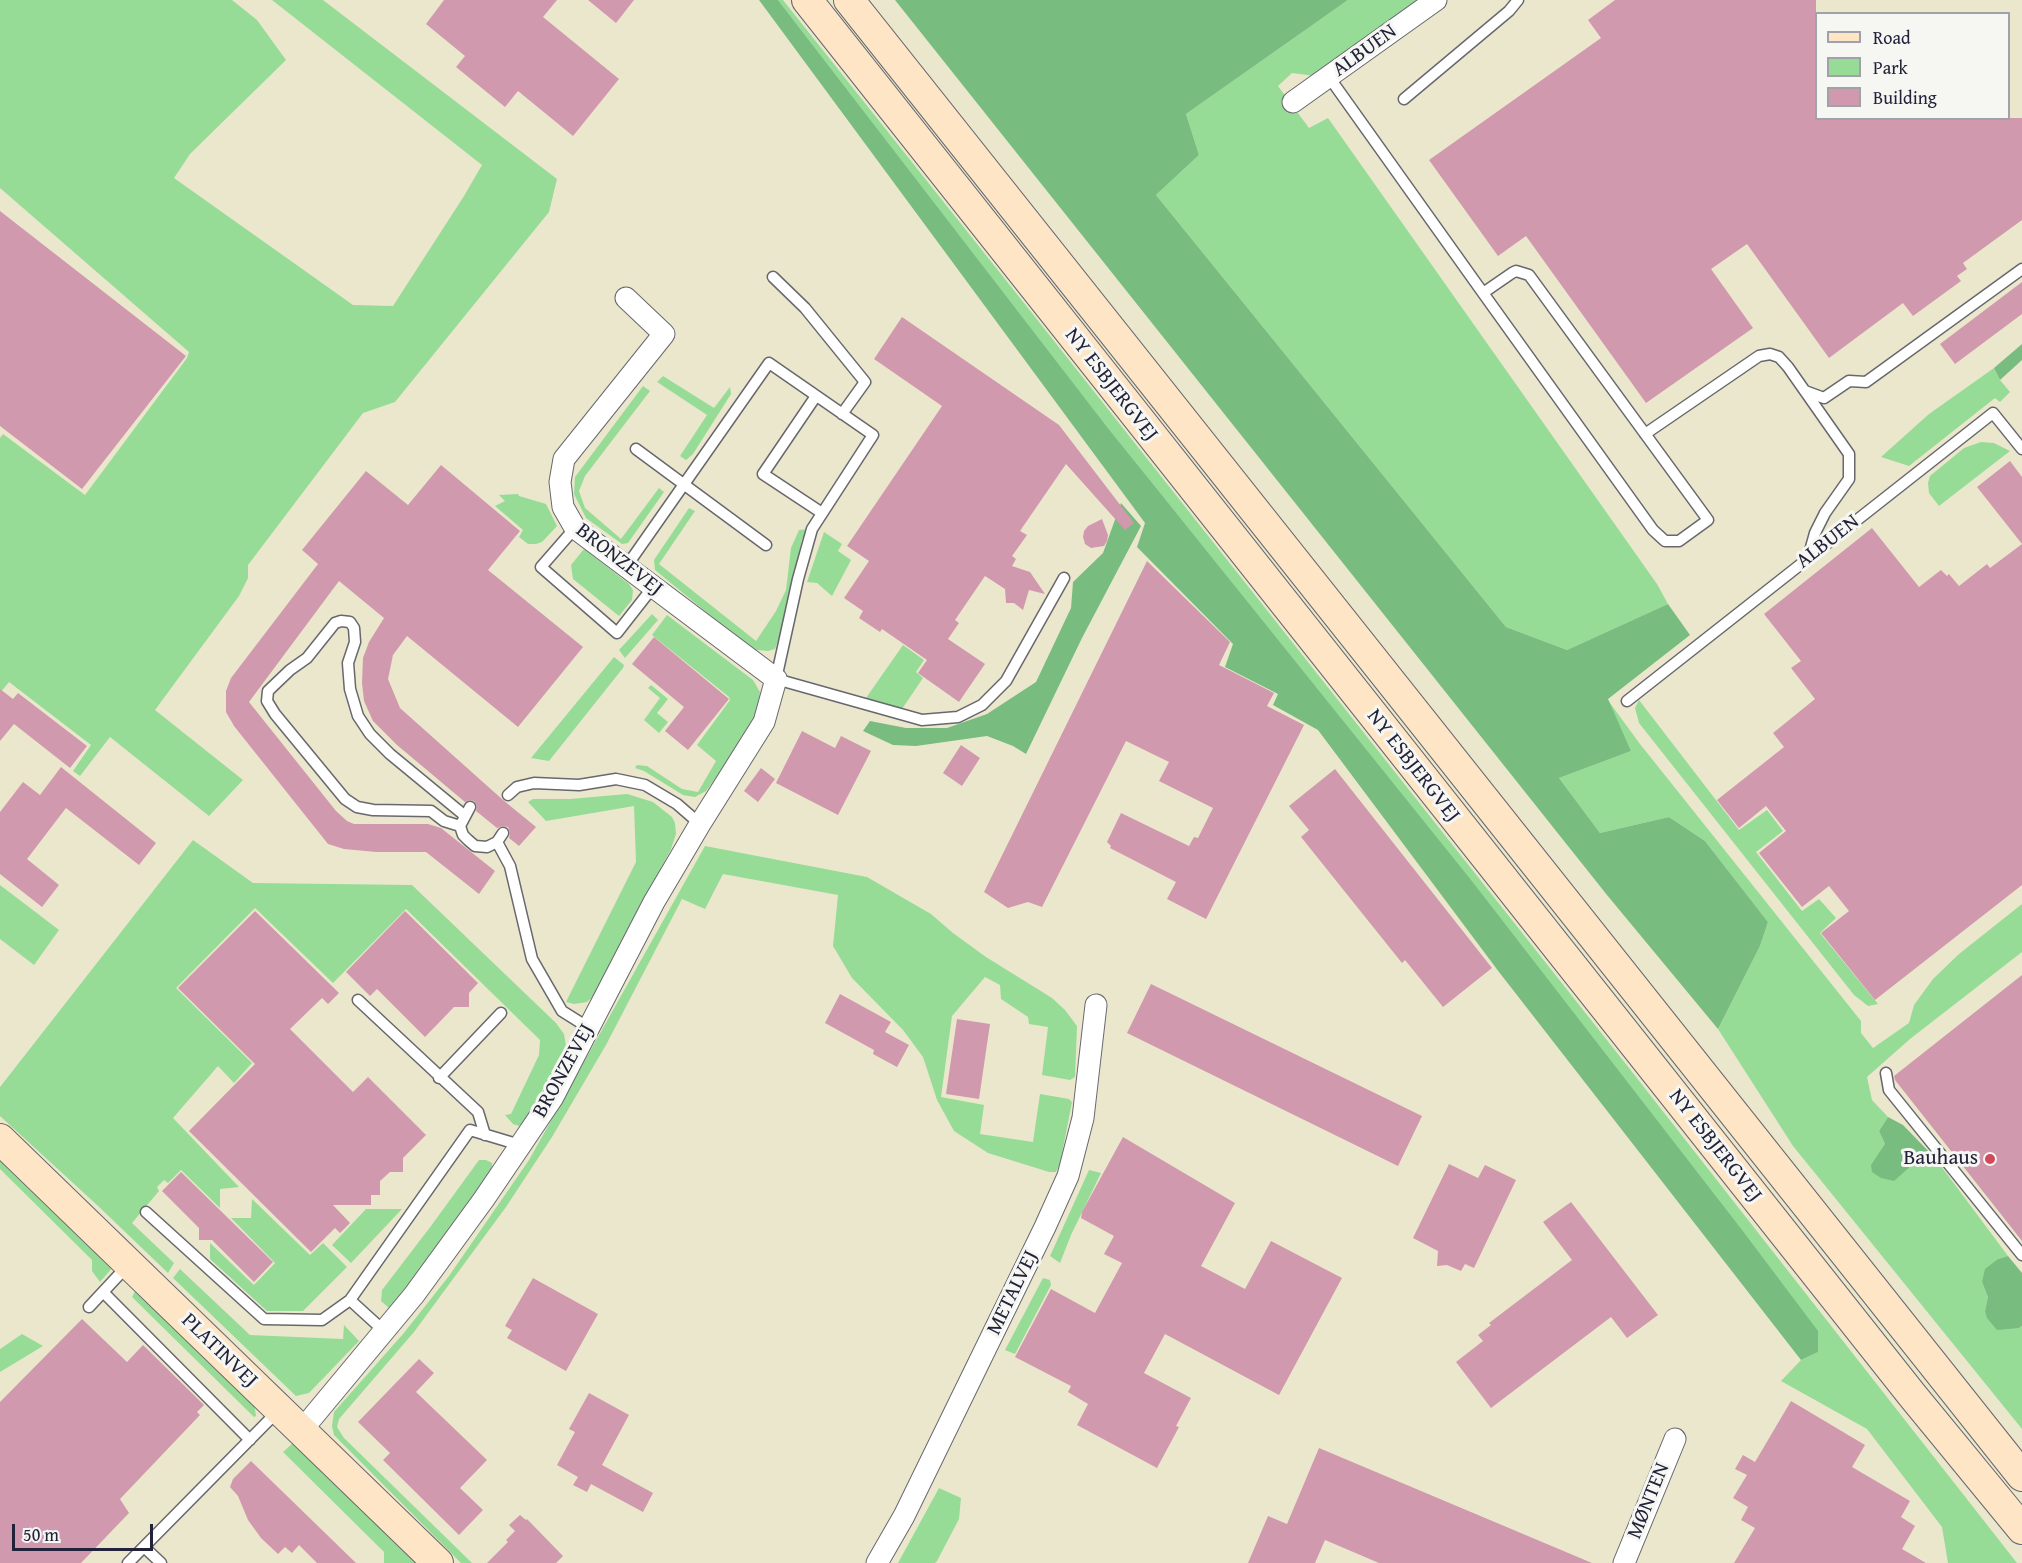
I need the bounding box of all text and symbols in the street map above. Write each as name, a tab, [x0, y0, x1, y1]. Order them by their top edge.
legend	[1815, 12, 2010, 120]
street label: ALBUEN	[1328, 19, 1402, 83]
text: Road	[1873, 24, 1911, 51]
text: Park	[1873, 54, 1908, 81]
text: Building	[1873, 84, 1937, 111]
street label: NY ESBJERGVEJ	[1059, 323, 1163, 447]
street label: ALBUEN	[1791, 510, 1865, 574]
street label: BRONZEVEJ	[571, 518, 667, 602]
street label: NY ESBJERGVEJ	[1361, 704, 1465, 828]
street label: BRONZEVEJ	[528, 1020, 600, 1122]
street label: NY ESBJERGVEJ	[1663, 1084, 1767, 1208]
place label: Bauhaus	[1903, 1146, 1978, 1172]
marker: Bauhaus	[1983, 1152, 1997, 1166]
street label: METALVEJ	[982, 1247, 1044, 1339]
street label: PLATINVEJ	[176, 1309, 262, 1393]
street label: MØNTEN	[1622, 1459, 1676, 1543]
scale bar	[15, 1512, 156, 1550]
text: 50 m	[23, 1521, 59, 1548]

